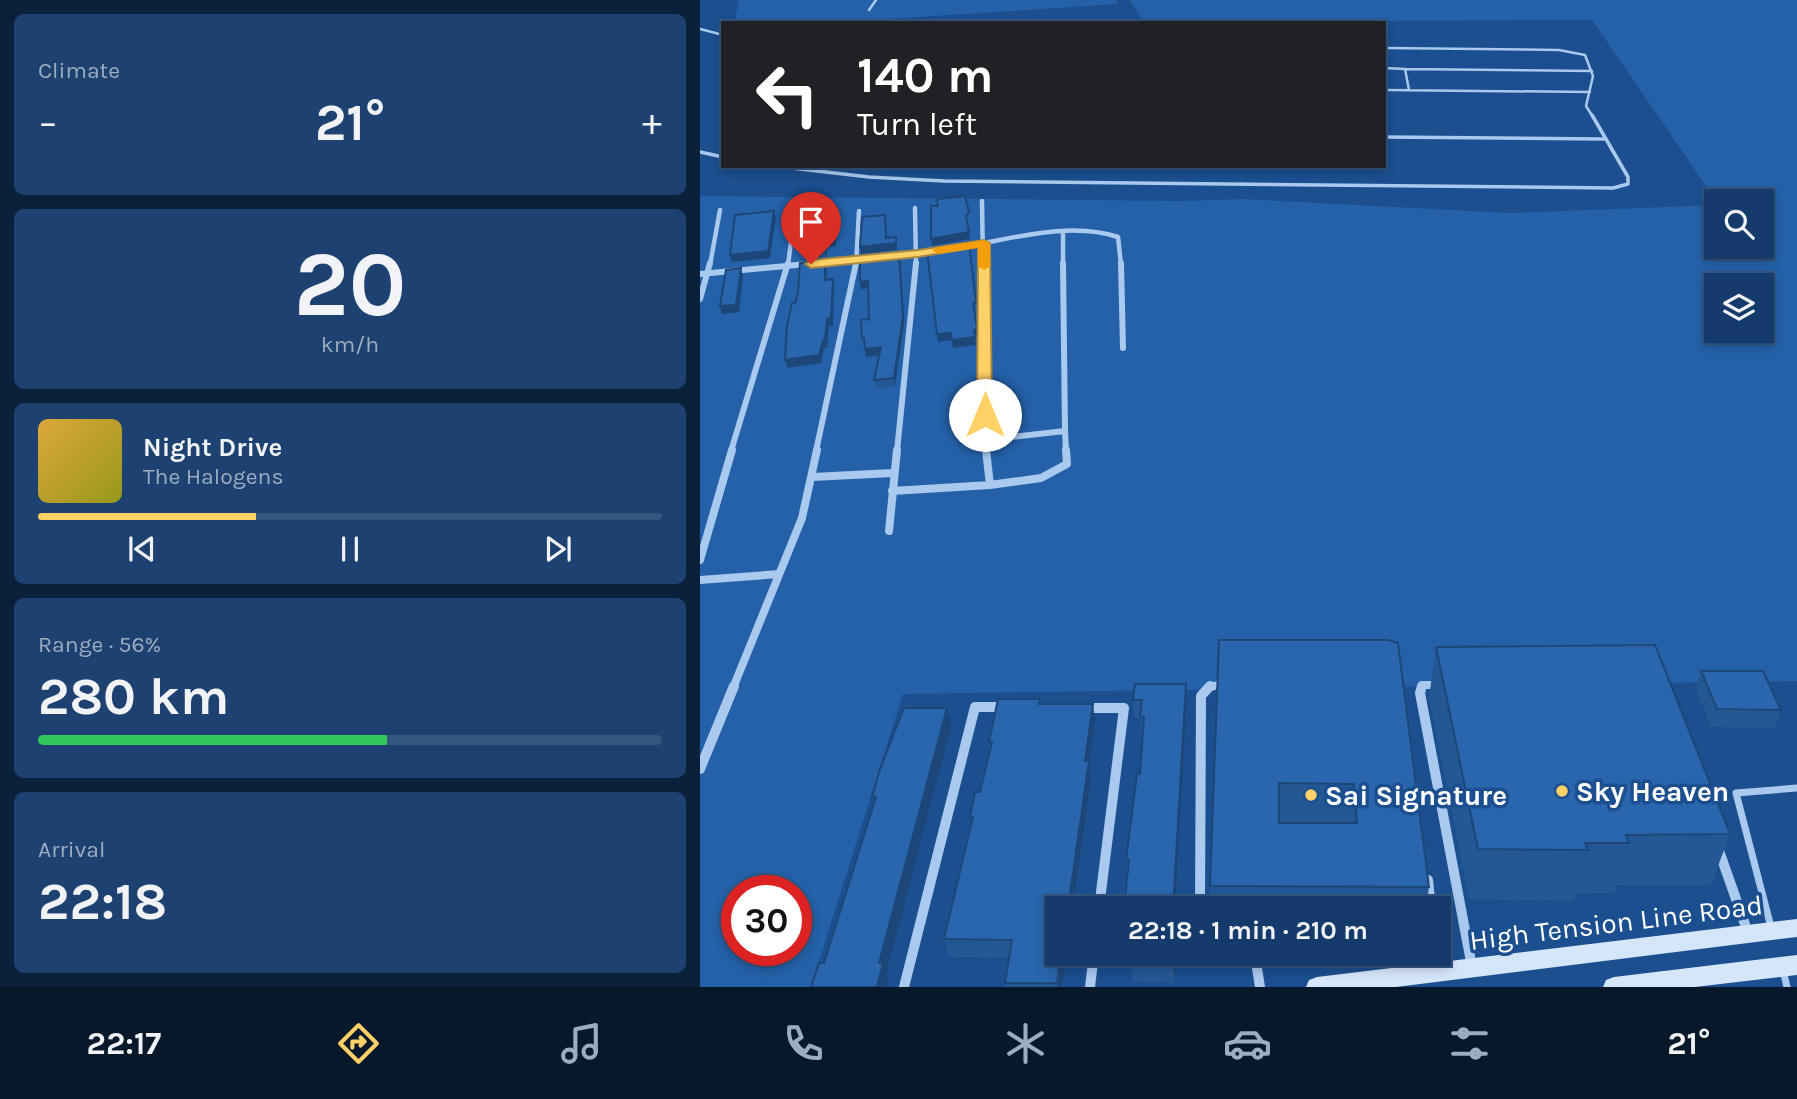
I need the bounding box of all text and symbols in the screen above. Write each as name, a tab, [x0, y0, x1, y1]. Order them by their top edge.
text: 140 m	[857, 47, 994, 104]
icon: left	[742, 49, 833, 140]
text: Climate	[38, 57, 120, 84]
text: 21°	[315, 92, 385, 153]
text: −	[38, 100, 58, 145]
text: +	[642, 100, 662, 145]
text: Turn left	[857, 106, 977, 143]
map controls	[1704, 189, 1774, 343]
button: search	[1704, 189, 1774, 259]
pin	[781, 192, 841, 264]
icon: arrive	[792, 203, 830, 241]
text: 20	[294, 232, 406, 338]
button: layers	[1704, 273, 1774, 343]
text: km/h	[321, 331, 379, 358]
position arrow	[948, 378, 1022, 452]
text: Night Drive	[143, 432, 282, 463]
text: The Halogens	[143, 463, 283, 490]
icon: previous	[123, 530, 161, 568]
icon: pause	[331, 530, 369, 568]
icon: next	[539, 530, 577, 568]
text: Range · 56%	[38, 631, 161, 658]
text: 280 km	[38, 666, 229, 727]
place label: Sky Heaven	[1576, 775, 1729, 808]
place label: Sai Signature	[1325, 779, 1507, 812]
marker: Sky Heaven	[1554, 783, 1570, 799]
marker: Sai Signature	[1303, 787, 1319, 803]
text: Arrival	[38, 836, 105, 863]
text: 22:18	[38, 871, 167, 932]
speed limit sign: 30	[721, 875, 812, 966]
street label: High Tension Line Road	[1467, 888, 1765, 957]
text: 22:18 · 1 min · 210 m	[1128, 915, 1368, 946]
icon: directions	[334, 1019, 383, 1068]
icon: music	[557, 1019, 606, 1068]
icon: phone	[779, 1019, 828, 1068]
icon: climate	[1001, 1019, 1050, 1068]
icon: car	[1223, 1019, 1272, 1068]
icon: filters	[1445, 1019, 1494, 1068]
text: 22:17	[87, 1025, 161, 1062]
text: 21°	[1667, 1025, 1710, 1062]

